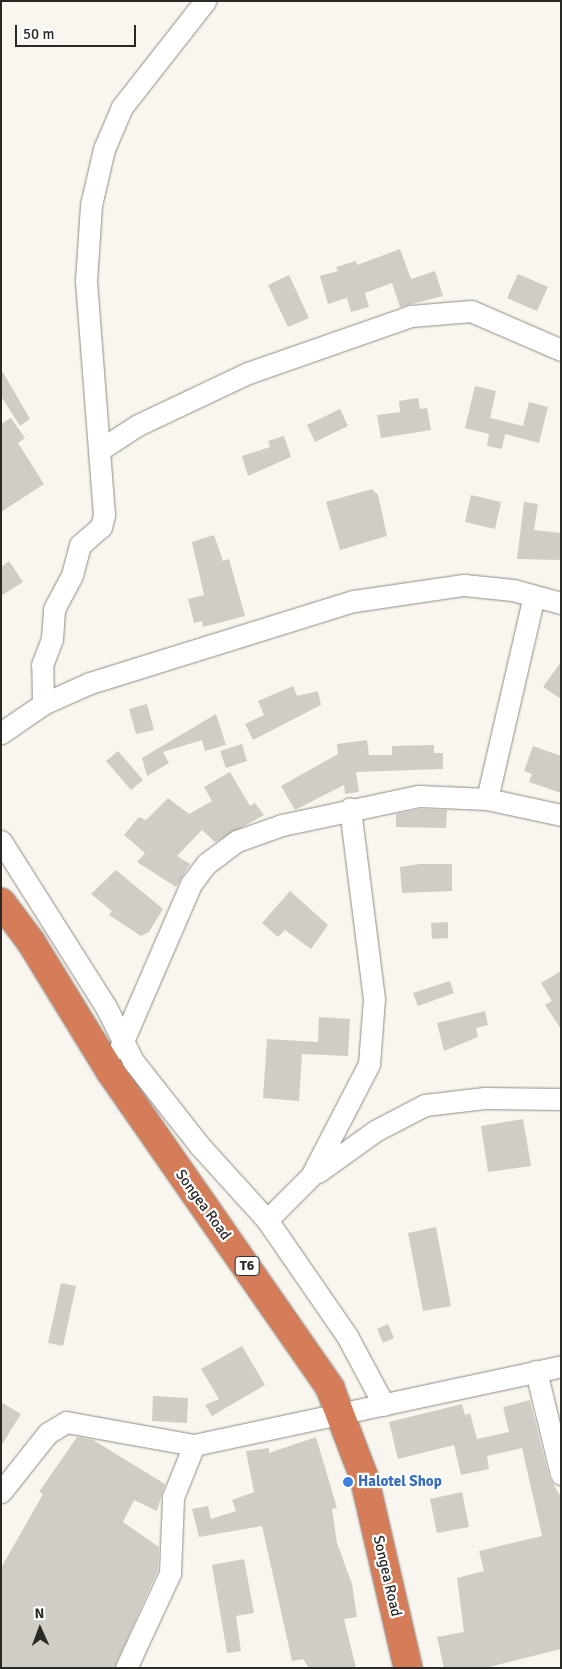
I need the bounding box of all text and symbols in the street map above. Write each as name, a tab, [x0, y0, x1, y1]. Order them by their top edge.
scale bar	[18, 15, 139, 47]
text: 50 m	[23, 25, 54, 43]
street label: Songea Road	[171, 1166, 235, 1244]
road number: T6	[234, 1254, 260, 1278]
place label: Halotel Shop	[358, 1473, 442, 1491]
marker: Halotel Shop	[342, 1476, 354, 1488]
street label: Songea Road	[369, 1534, 405, 1618]
north arrow	[15, 1604, 65, 1654]
text: N	[34, 1605, 45, 1622]

